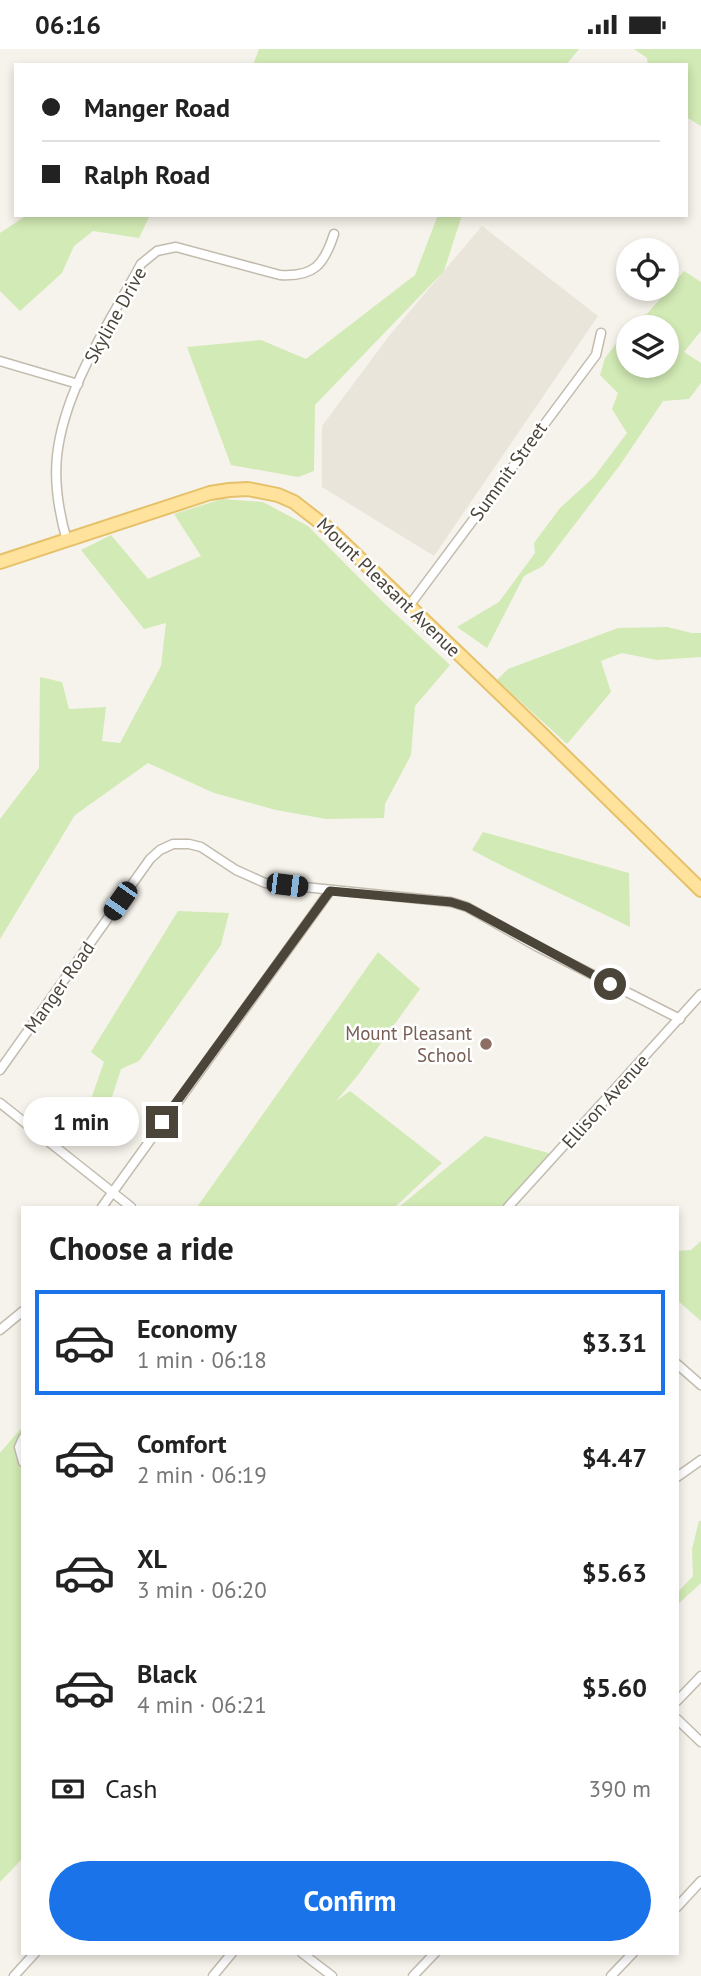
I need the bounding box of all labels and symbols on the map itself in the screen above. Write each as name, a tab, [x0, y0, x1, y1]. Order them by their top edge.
street label: Skyline Drive	[79, 263, 151, 367]
street label: Summit Street	[464, 416, 552, 525]
street label: Mount Pleasant Avenue	[312, 512, 466, 662]
car	[265, 872, 310, 898]
car	[100, 878, 141, 924]
street label: Manger Road	[19, 937, 99, 1037]
route start	[594, 968, 626, 1000]
place label: Mount Pleasant School	[345, 1021, 473, 1067]
marker: Mount Pleasant School	[478, 1036, 494, 1052]
street label: Ellison Avenue	[556, 1049, 654, 1153]
callout: 1 min	[22, 1097, 138, 1147]
route end	[146, 1106, 178, 1138]

